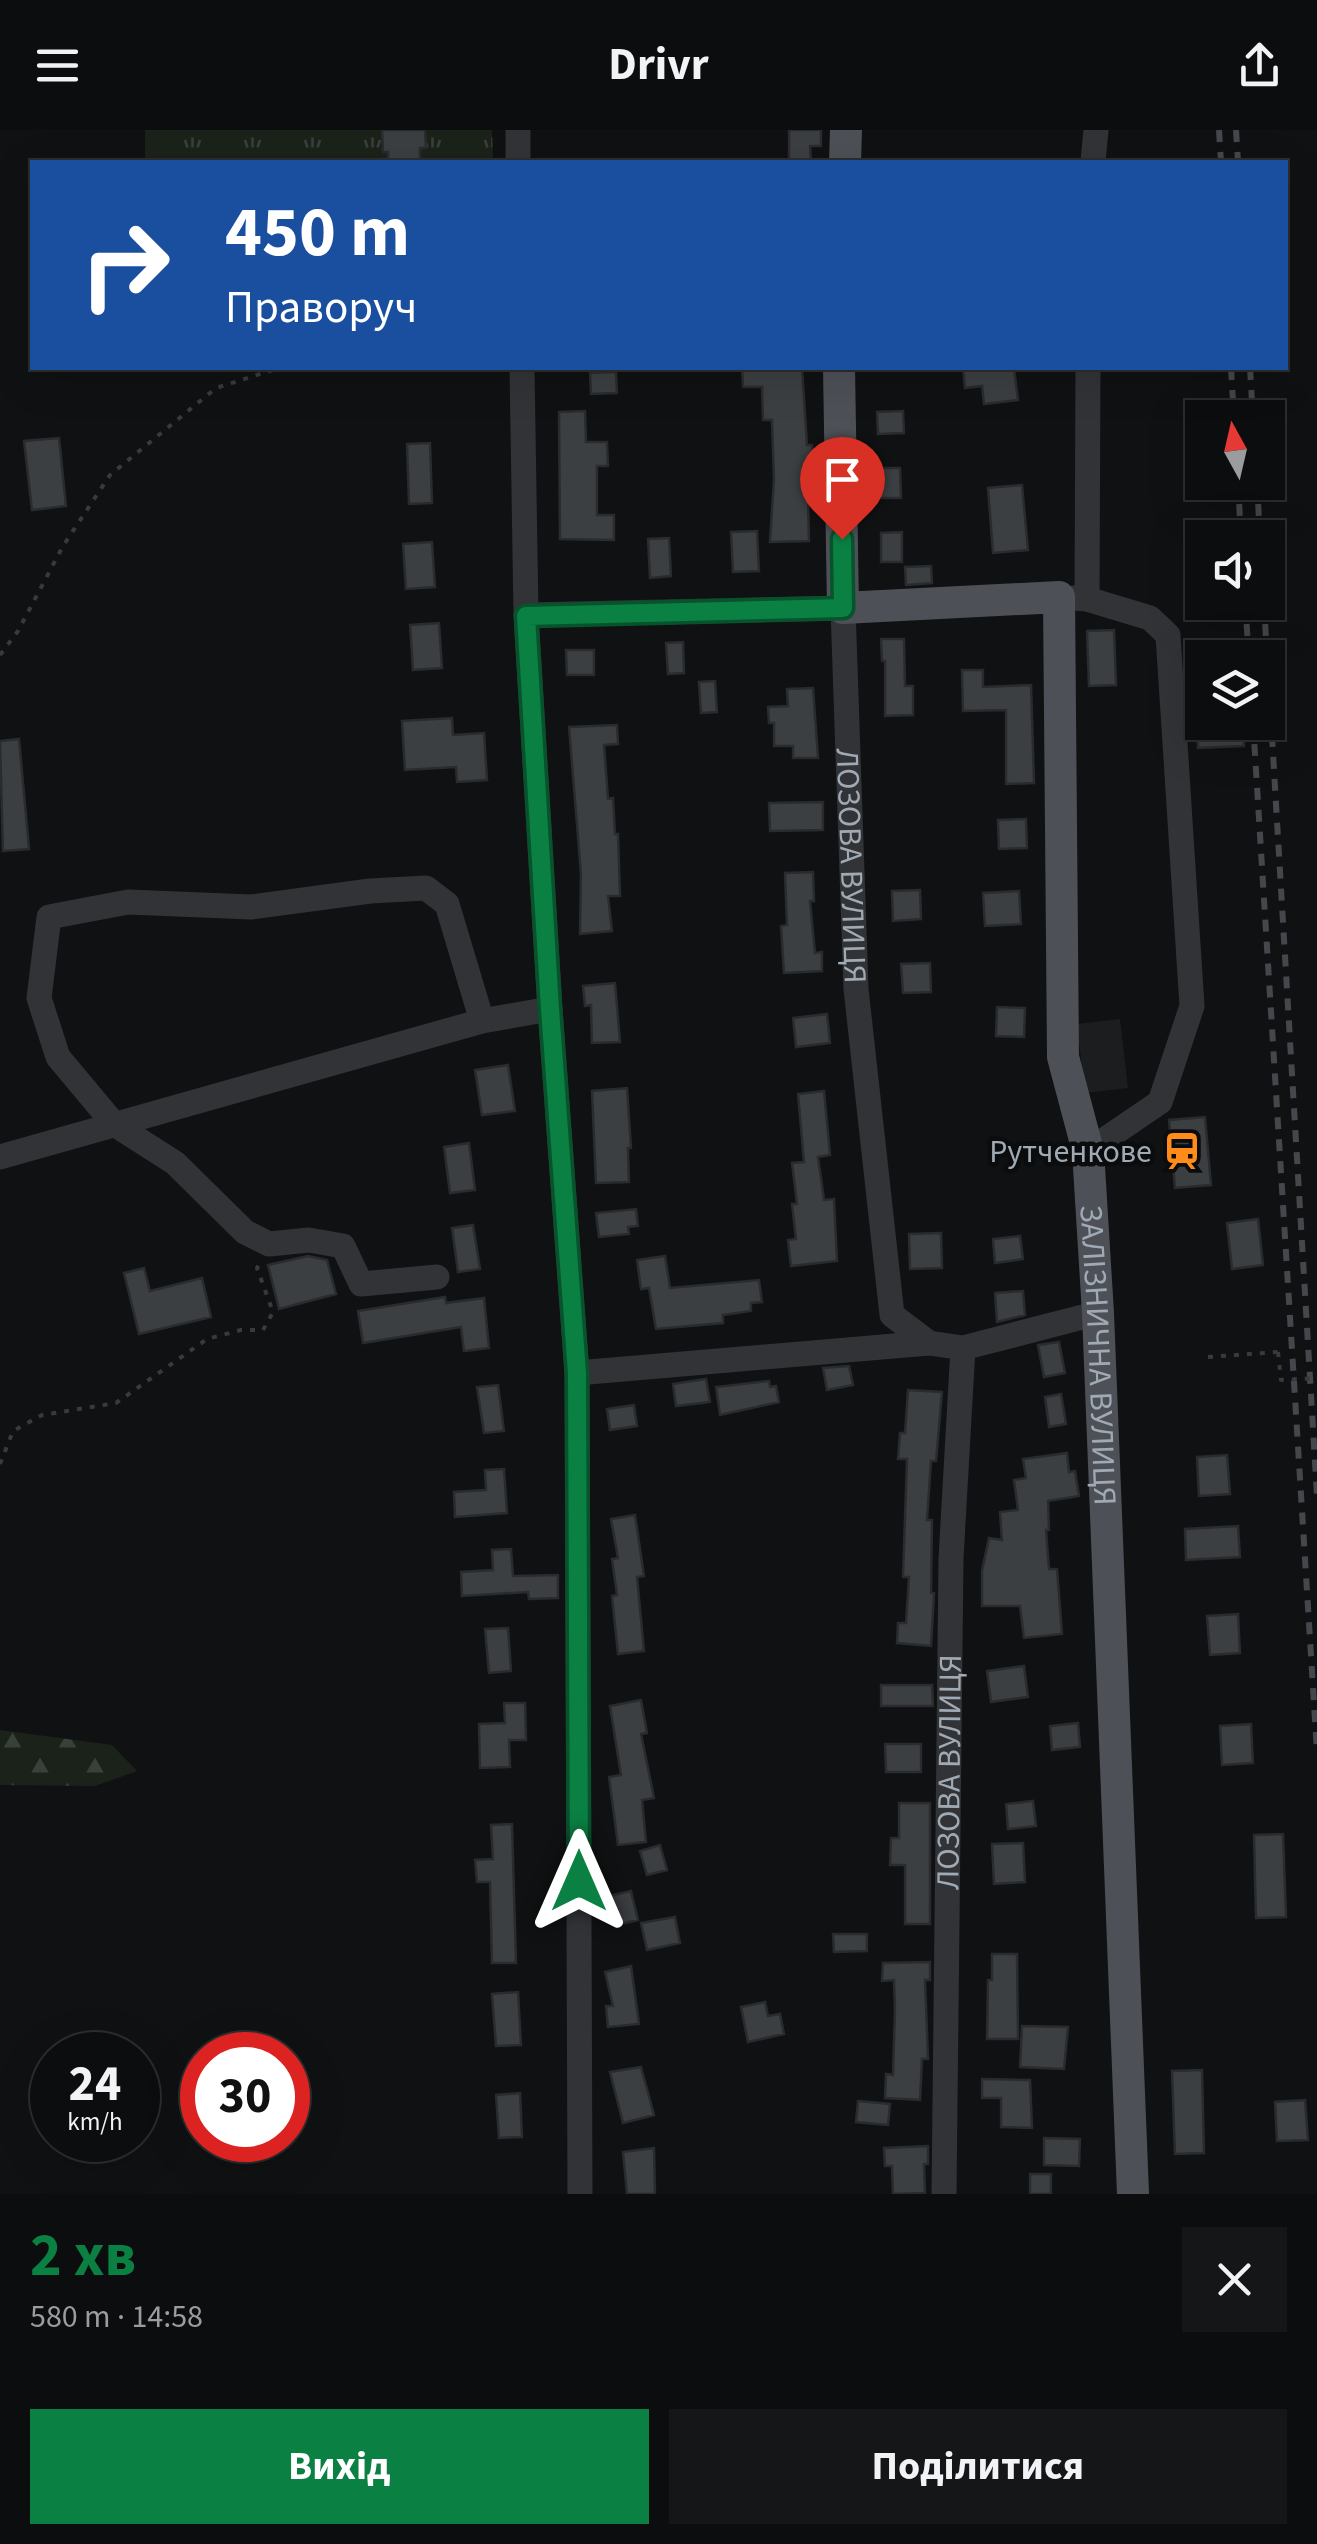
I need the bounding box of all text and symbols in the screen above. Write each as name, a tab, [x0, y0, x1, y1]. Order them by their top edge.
text: Drivr	[608, 33, 709, 97]
icon: menu	[30, 38, 85, 93]
icon: share	[1232, 38, 1287, 93]
text: 450 m	[225, 183, 410, 283]
icon: right	[60, 200, 190, 330]
text: Праворуч	[225, 276, 417, 340]
north arrow	[1185, 400, 1285, 500]
map controls	[1185, 400, 1285, 740]
pin	[800, 437, 885, 540]
icon: arrive	[815, 452, 870, 507]
button: sound	[1185, 520, 1285, 620]
button: layers	[1185, 640, 1285, 740]
street label: ЛОЗОВА ВУЛИЦЯ	[824, 747, 878, 984]
place label: Рутченкове	[989, 1129, 1152, 1175]
station icon: Рутченкове	[1161, 1130, 1203, 1172]
street label: ЗАЛІЗНИЧНА ВУЛИЦЯ	[1067, 1203, 1128, 1506]
street label: ЛОЗОВА ВУЛИЦЯ	[925, 1654, 974, 1890]
position arrow	[527, 1829, 631, 1933]
speed limit sign: 30	[180, 2032, 310, 2162]
text: 24	[69, 2049, 121, 2120]
text: km/h	[67, 2104, 123, 2140]
text: 2 хв	[30, 2214, 136, 2299]
button: close	[1182, 2227, 1287, 2332]
text: 580 m · 14:58	[30, 2294, 203, 2340]
button: Вихід	[30, 2409, 649, 2524]
button: Поділитися	[669, 2409, 1287, 2524]

